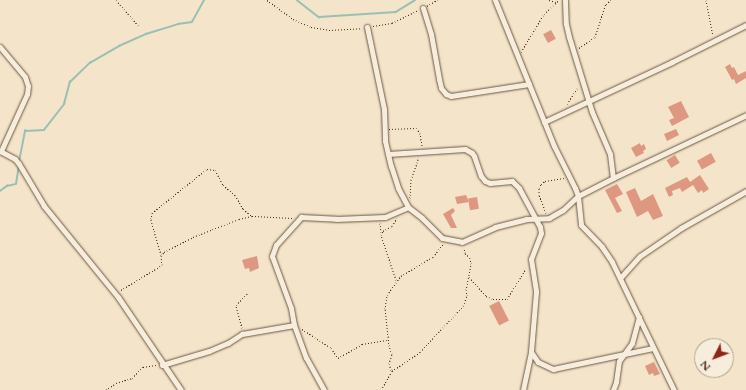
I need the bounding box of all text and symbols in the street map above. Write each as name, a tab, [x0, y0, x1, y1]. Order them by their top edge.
north arrow	[694, 338, 734, 378]
text: N	[697, 357, 714, 374]

